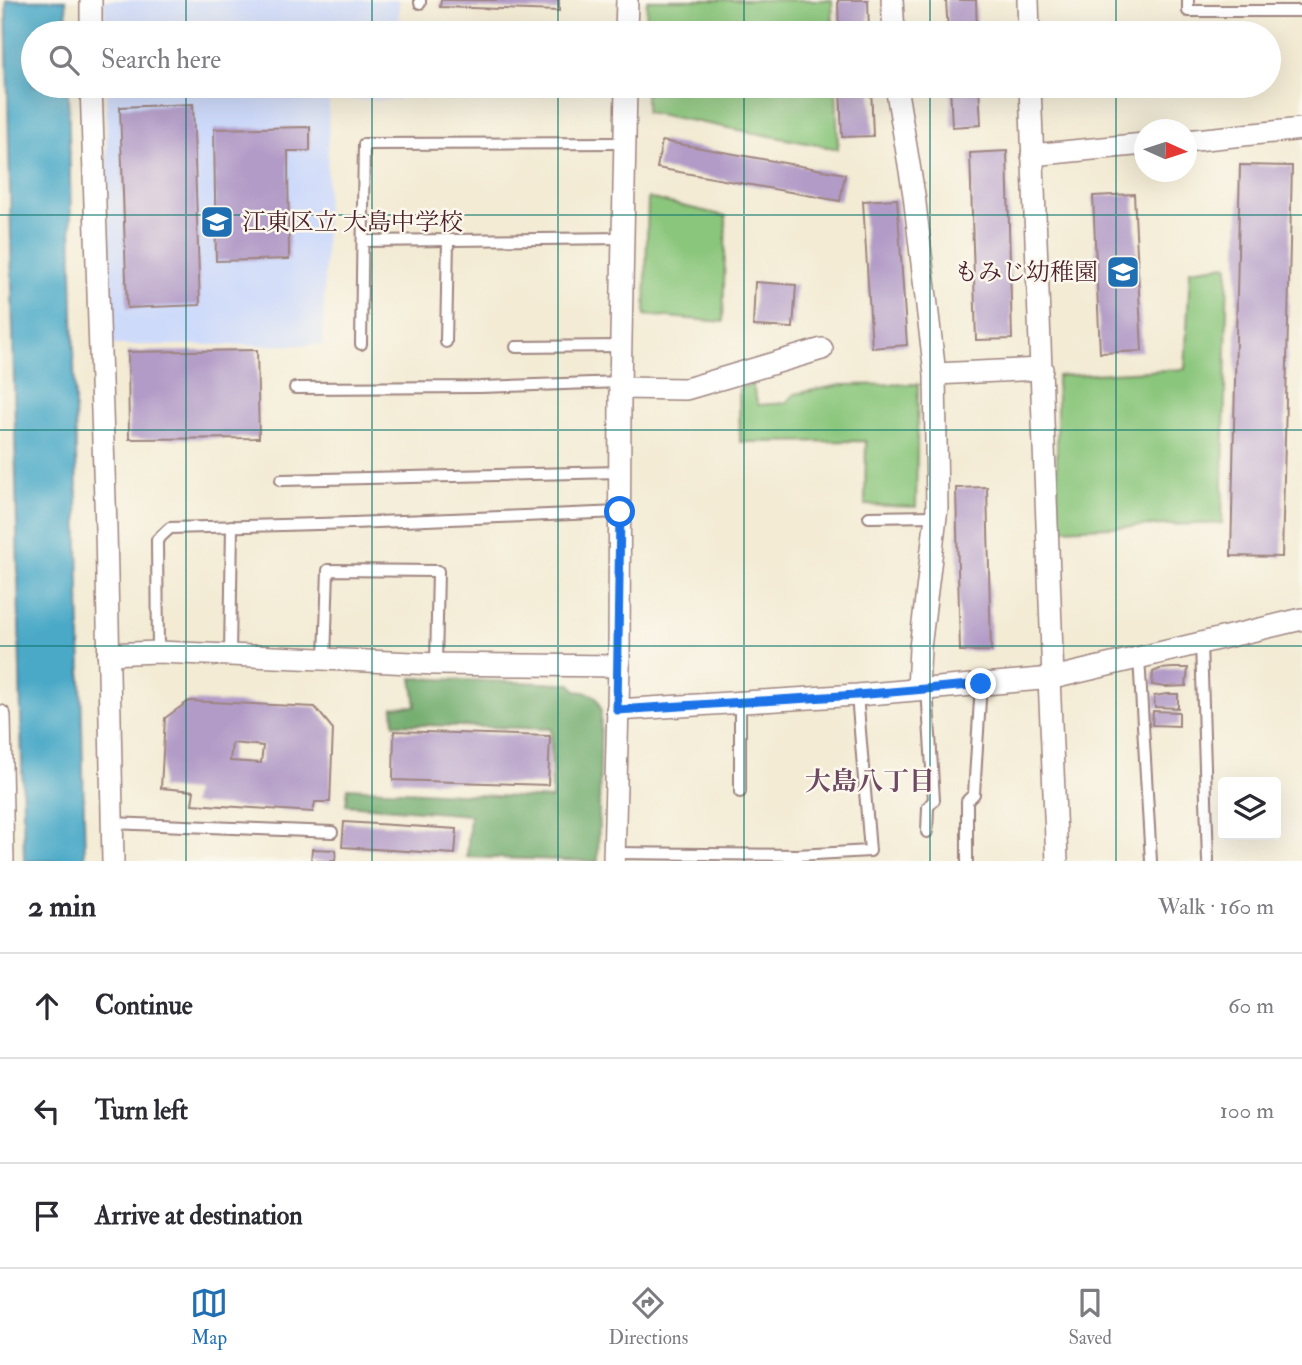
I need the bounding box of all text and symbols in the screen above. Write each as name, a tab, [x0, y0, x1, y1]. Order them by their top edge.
search box	[21, 21, 1281, 98]
icon: search	[45, 41, 83, 79]
text: Search here	[101, 44, 221, 76]
north arrow	[1134, 119, 1197, 182]
school or university icon: 江東区立 大島中学校	[198, 203, 236, 241]
place label: 江東区立 大島中学校	[242, 207, 463, 238]
school or university icon: もみじ幼稚園	[1104, 253, 1142, 291]
place label: もみじ幼稚園	[954, 257, 1098, 288]
route start	[604, 496, 635, 527]
route end	[965, 668, 996, 699]
district label: 大島八丁目	[805, 766, 935, 798]
map controls	[1218, 777, 1281, 840]
button: layers	[1218, 777, 1281, 840]
text: 2 min	[28, 888, 96, 925]
text: Walk · 160 m	[1158, 892, 1274, 921]
icon: ahead	[28, 987, 66, 1025]
text: Continue	[95, 990, 193, 1022]
text: 60 m	[1228, 991, 1274, 1020]
icon: left	[28, 1092, 66, 1130]
text: Turn left	[95, 1095, 188, 1127]
text: 100 m	[1220, 1096, 1274, 1125]
icon: arrive	[28, 1197, 66, 1235]
text: Arrive at destination	[95, 1200, 303, 1232]
tab: Map	[190, 1284, 228, 1350]
tab: Directions	[608, 1284, 688, 1350]
tab: Saved	[1068, 1284, 1112, 1350]

